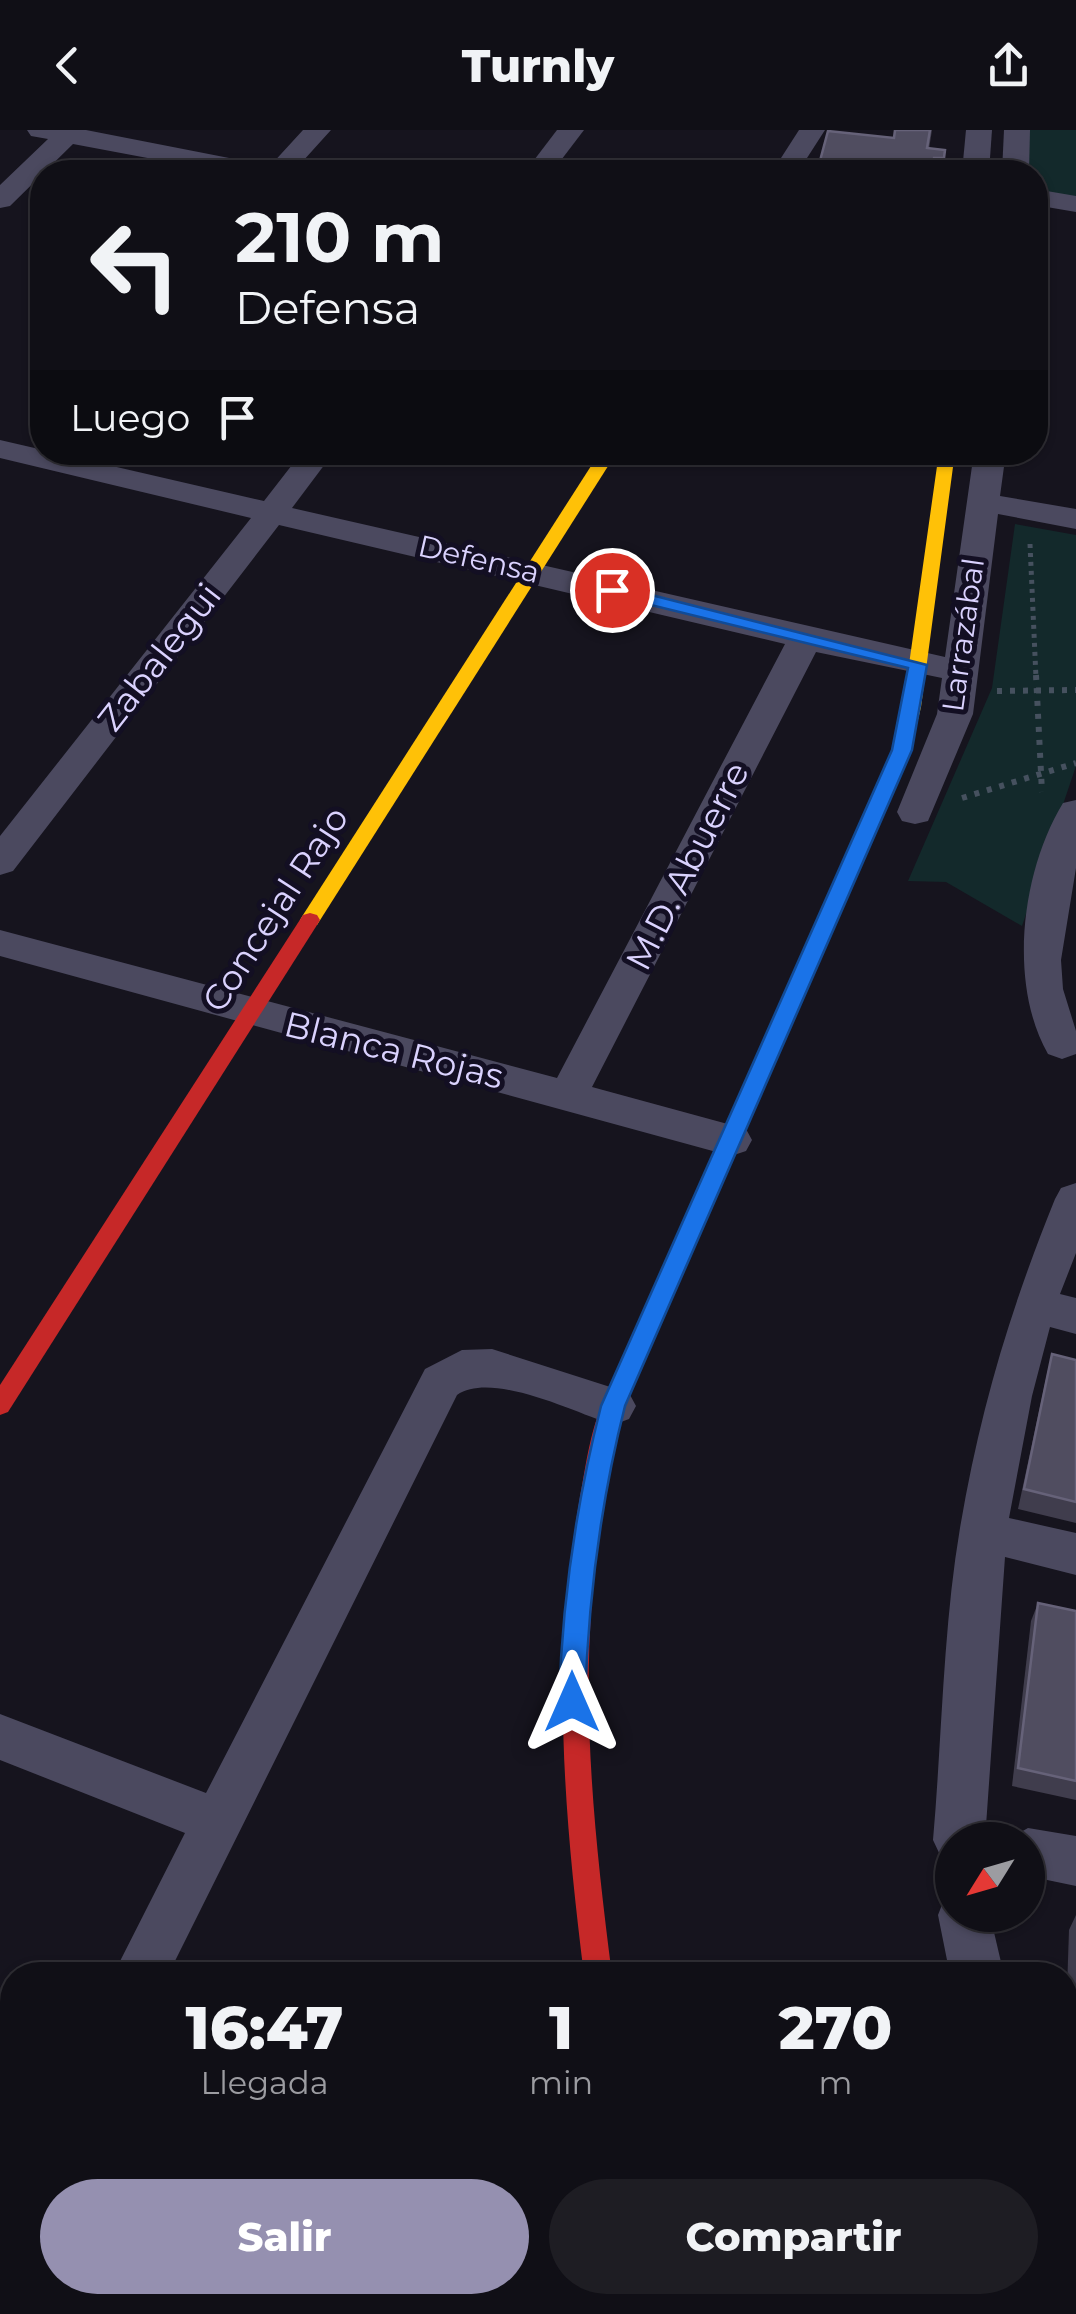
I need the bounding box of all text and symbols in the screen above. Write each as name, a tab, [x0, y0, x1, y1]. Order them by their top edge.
icon: back	[40, 38, 95, 93]
text: Turnly	[462, 38, 614, 93]
icon: share	[981, 38, 1036, 93]
text: 210 m	[235, 194, 445, 280]
icon: left	[70, 200, 200, 330]
text: Defensa	[235, 280, 420, 335]
icon: arrive	[210, 390, 265, 445]
text: Luego	[70, 394, 190, 441]
street label: Defensa	[415, 527, 543, 591]
pin	[570, 548, 655, 633]
street label: Larrazábal	[934, 556, 992, 714]
icon: arrive	[585, 563, 640, 618]
street label: Zabalegui	[88, 575, 230, 739]
street label: M.D. Abuerre	[616, 755, 758, 977]
street label: Concejal Rajo	[193, 798, 357, 1020]
street label: Blanca Rojas	[280, 1002, 508, 1098]
position arrow	[520, 1650, 624, 1754]
north arrow	[935, 1822, 1045, 1932]
map controls	[935, 1822, 1045, 1932]
text: 16:47	[186, 1991, 343, 2064]
text: 1	[549, 1991, 573, 2064]
text: 270	[779, 1991, 892, 2064]
text: Llegada	[200, 2063, 329, 2102]
text: min	[529, 2063, 593, 2102]
text: m	[819, 2063, 853, 2102]
button: Salir	[40, 2179, 529, 2294]
button: Compartir	[549, 2179, 1038, 2294]

